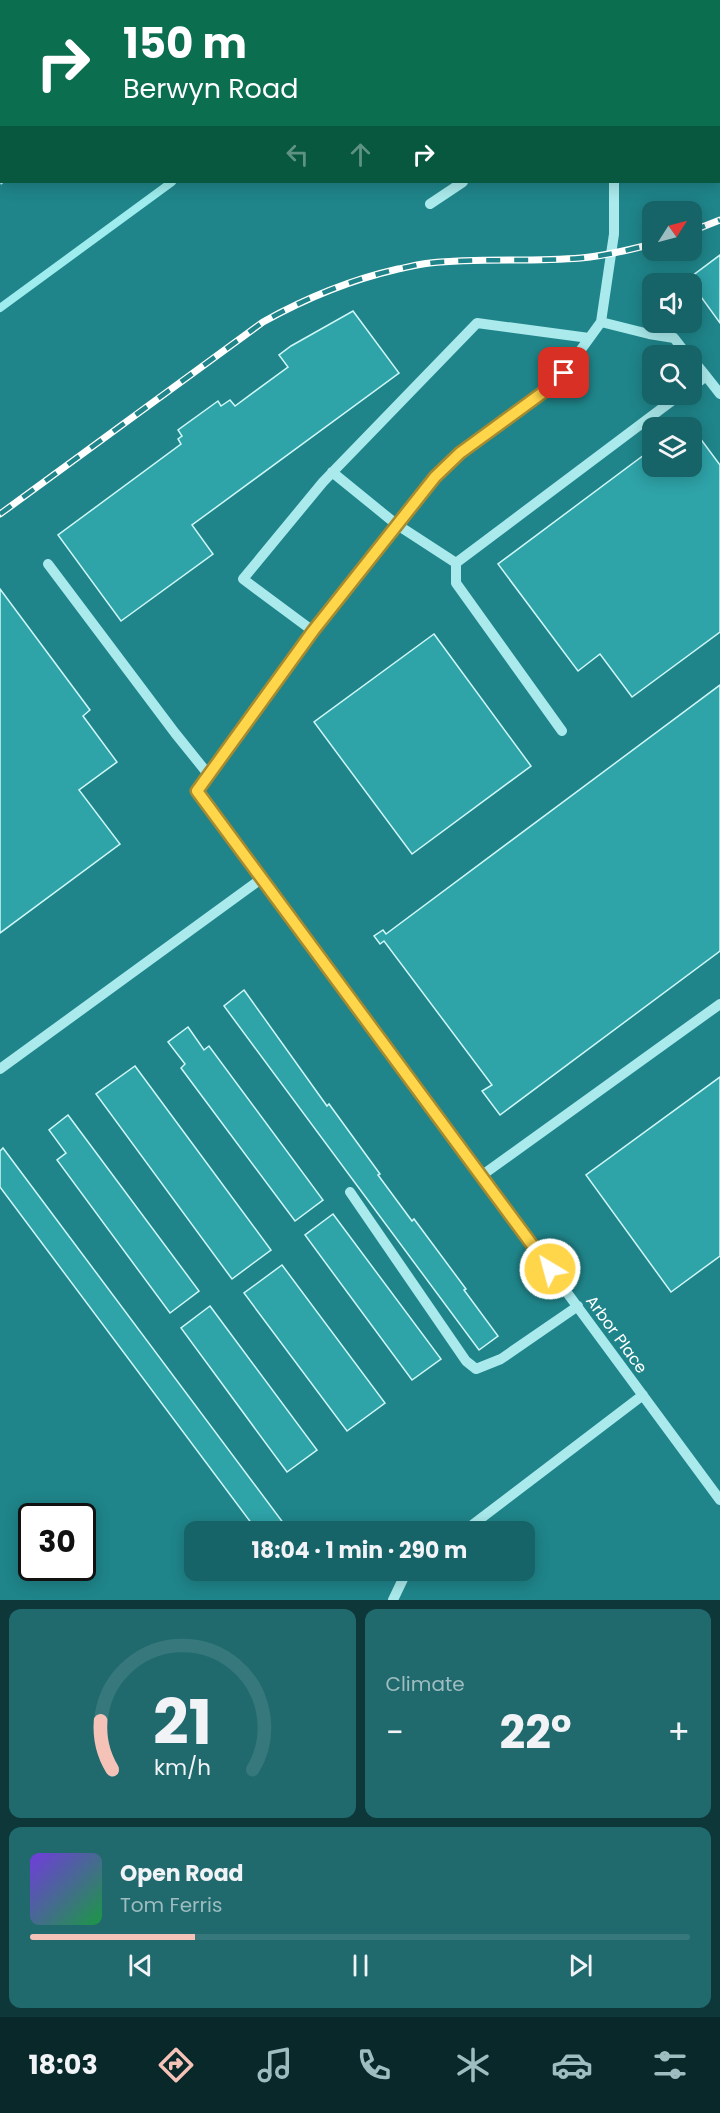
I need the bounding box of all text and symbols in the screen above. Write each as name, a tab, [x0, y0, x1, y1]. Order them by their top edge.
text: 150 m	[123, 14, 247, 73]
icon: right	[24, 24, 102, 102]
text: Berwyn Road	[123, 70, 298, 107]
icon: left	[281, 138, 314, 171]
icon: ahead	[344, 138, 377, 171]
icon: right	[407, 138, 440, 171]
north arrow	[642, 201, 702, 261]
map controls	[642, 201, 702, 477]
button: sound	[642, 273, 702, 333]
button: search	[642, 345, 702, 405]
pin	[538, 347, 589, 398]
icon: arrive	[547, 356, 580, 389]
button: layers	[642, 417, 702, 477]
position arrow	[518, 1237, 582, 1301]
street label: Arbor Place	[580, 1290, 653, 1378]
speed limit sign: 30	[18, 1503, 96, 1581]
text: 18:04 · 1 min · 290 m	[252, 1535, 467, 1566]
text: Climate	[386, 1670, 465, 1698]
text: 21	[153, 1678, 212, 1766]
text: 22°	[499, 1701, 572, 1764]
text: −	[386, 1709, 404, 1756]
text: +	[667, 1709, 690, 1756]
text: km/h	[154, 1753, 211, 1784]
text: Open Road	[120, 1858, 244, 1889]
text: Tom Ferris	[120, 1891, 222, 1919]
icon: previous	[124, 1949, 157, 1982]
icon: pause	[344, 1949, 377, 1982]
icon: next	[564, 1949, 597, 1982]
icon: directions	[155, 2044, 197, 2086]
icon: music	[254, 2044, 296, 2086]
icon: phone	[353, 2044, 395, 2086]
icon: climate	[452, 2044, 494, 2086]
icon: car	[551, 2044, 593, 2086]
icon: filters	[649, 2044, 691, 2086]
text: 18:03	[28, 2046, 98, 2083]

